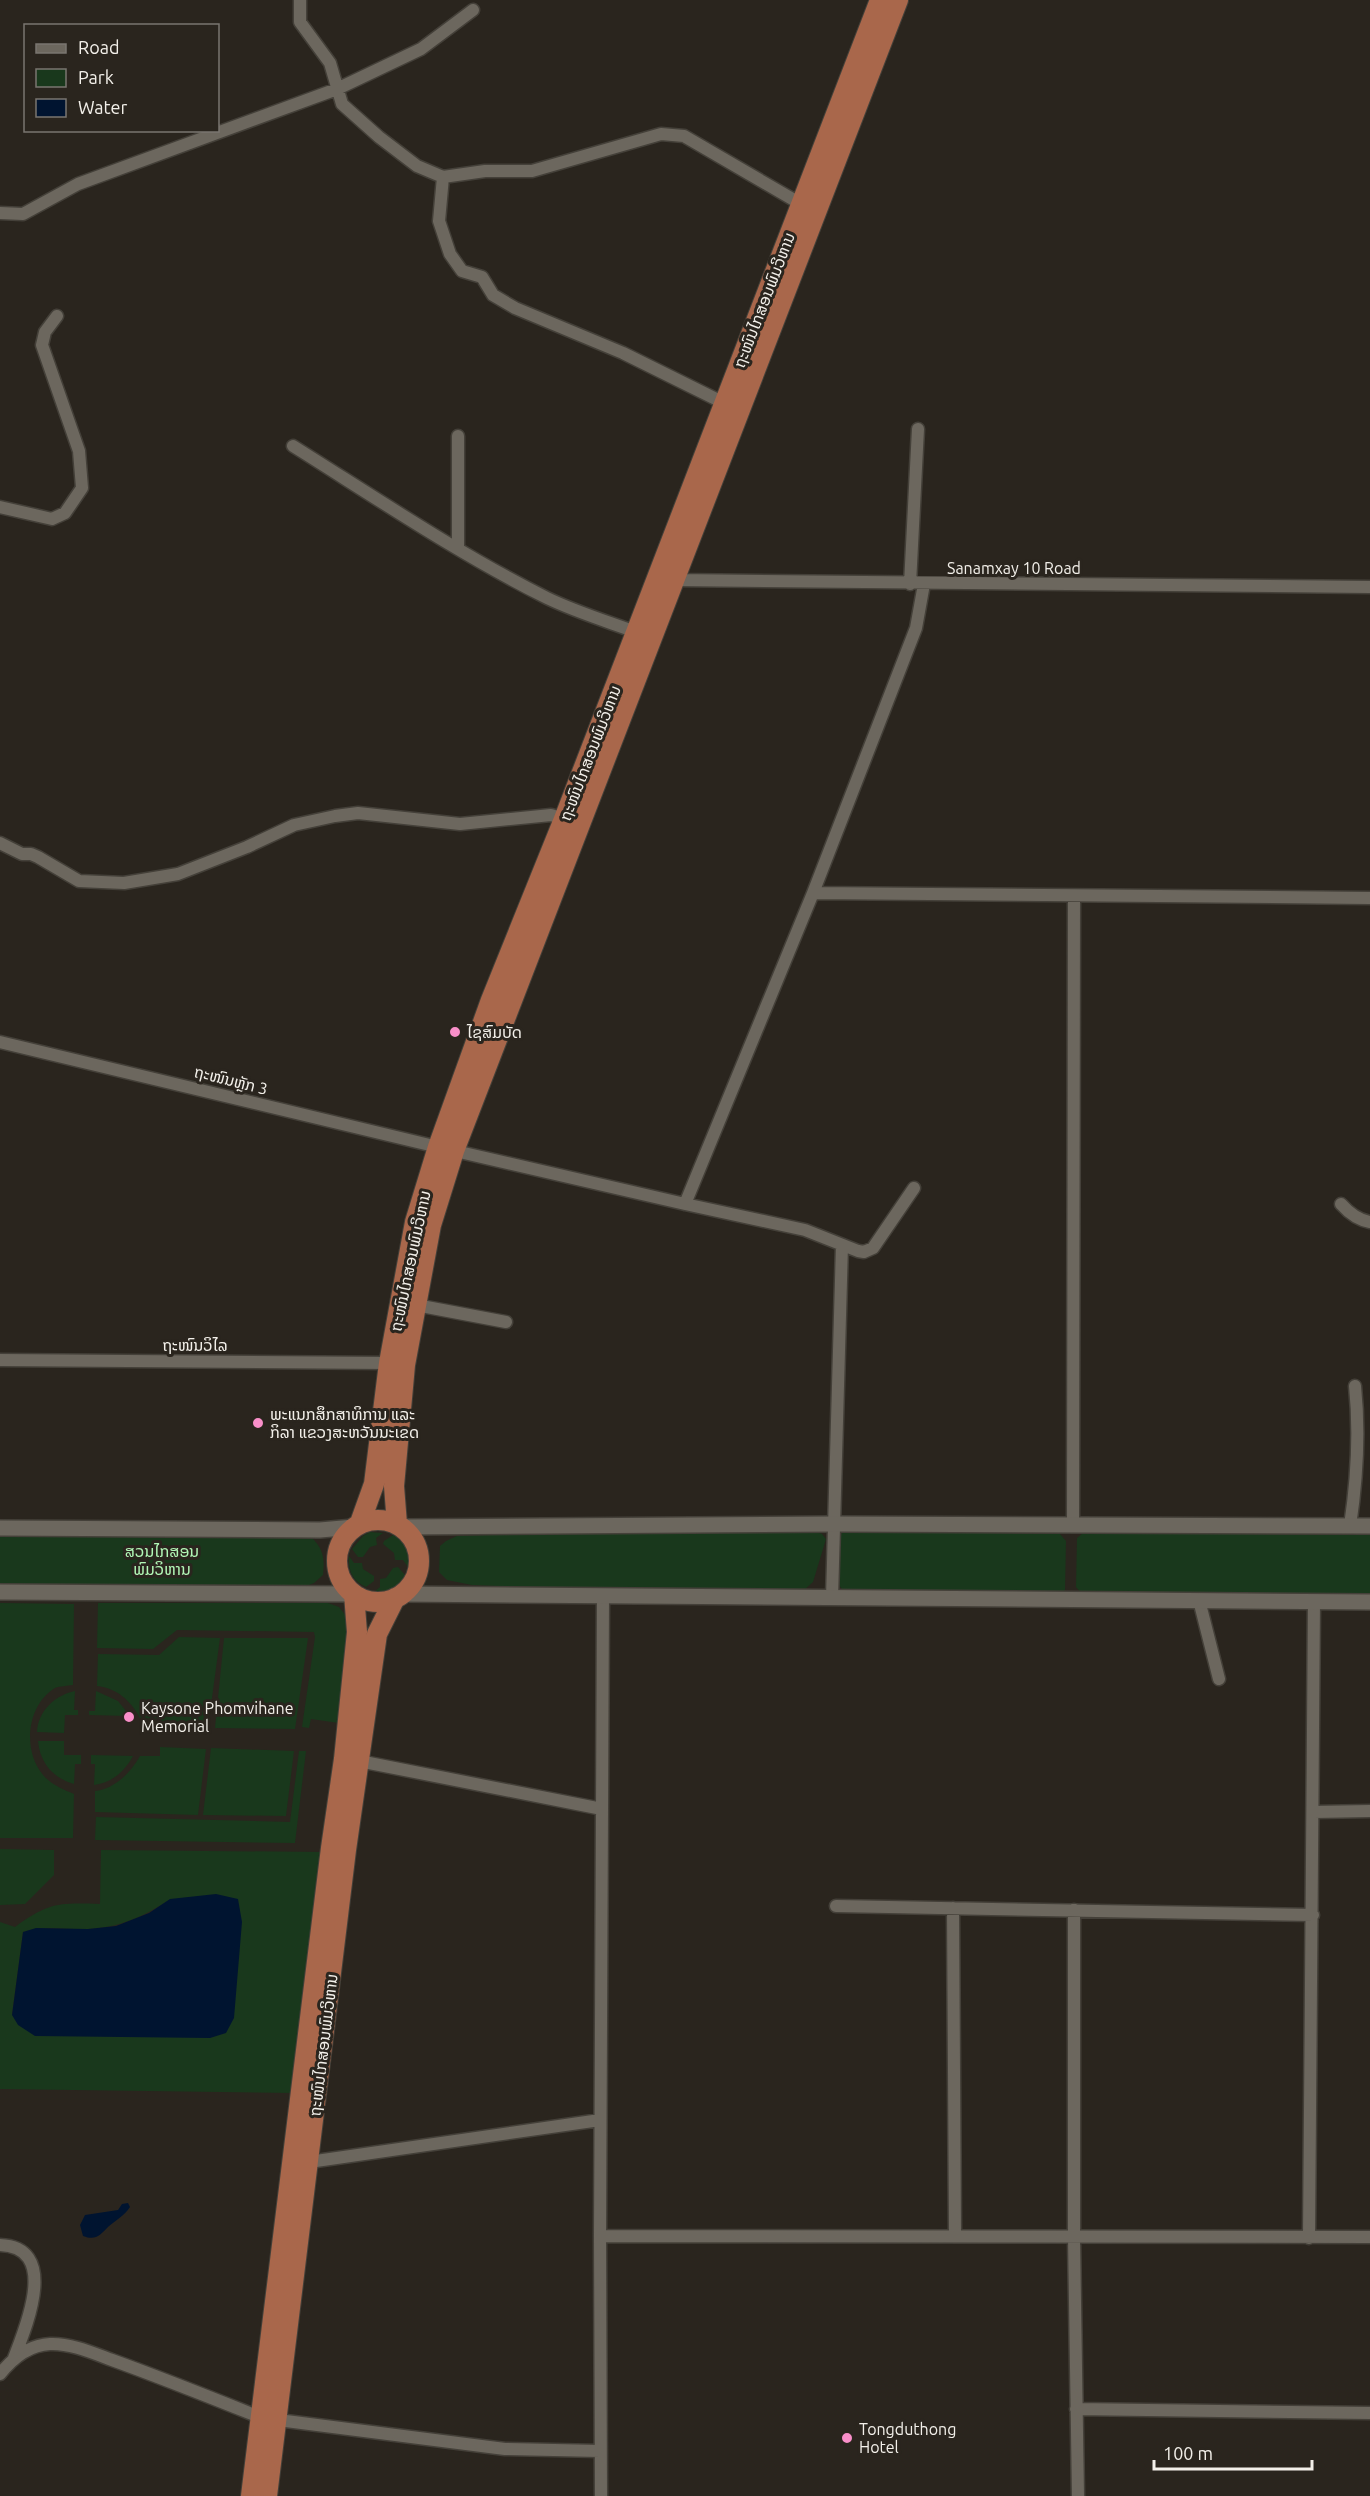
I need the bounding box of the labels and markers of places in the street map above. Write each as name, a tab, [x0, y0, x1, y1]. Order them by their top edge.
place label: ໄຊສົມບັດ	[466, 1023, 522, 1041]
marker: ໄຊສົມບັດ	[448, 1025, 462, 1039]
place label: ພະແນກສຶກສາທິການ ແລະ ກິລາ ແຂວງສະຫວັນນະເຂດ	[270, 1405, 419, 1441]
marker: ພະແນກສຶກສາທິການ ແລະ ກິລາ ແຂວງສະຫວັນນະເຂດ	[251, 1416, 265, 1430]
place label: Kaysone Phomvihane Memorial	[141, 1699, 293, 1735]
marker: Kaysone Phomvihane Memorial	[122, 1710, 136, 1724]
place label: Tongduthong Hotel	[859, 2420, 956, 2456]
marker: Tongduthong Hotel	[840, 2431, 854, 2445]

